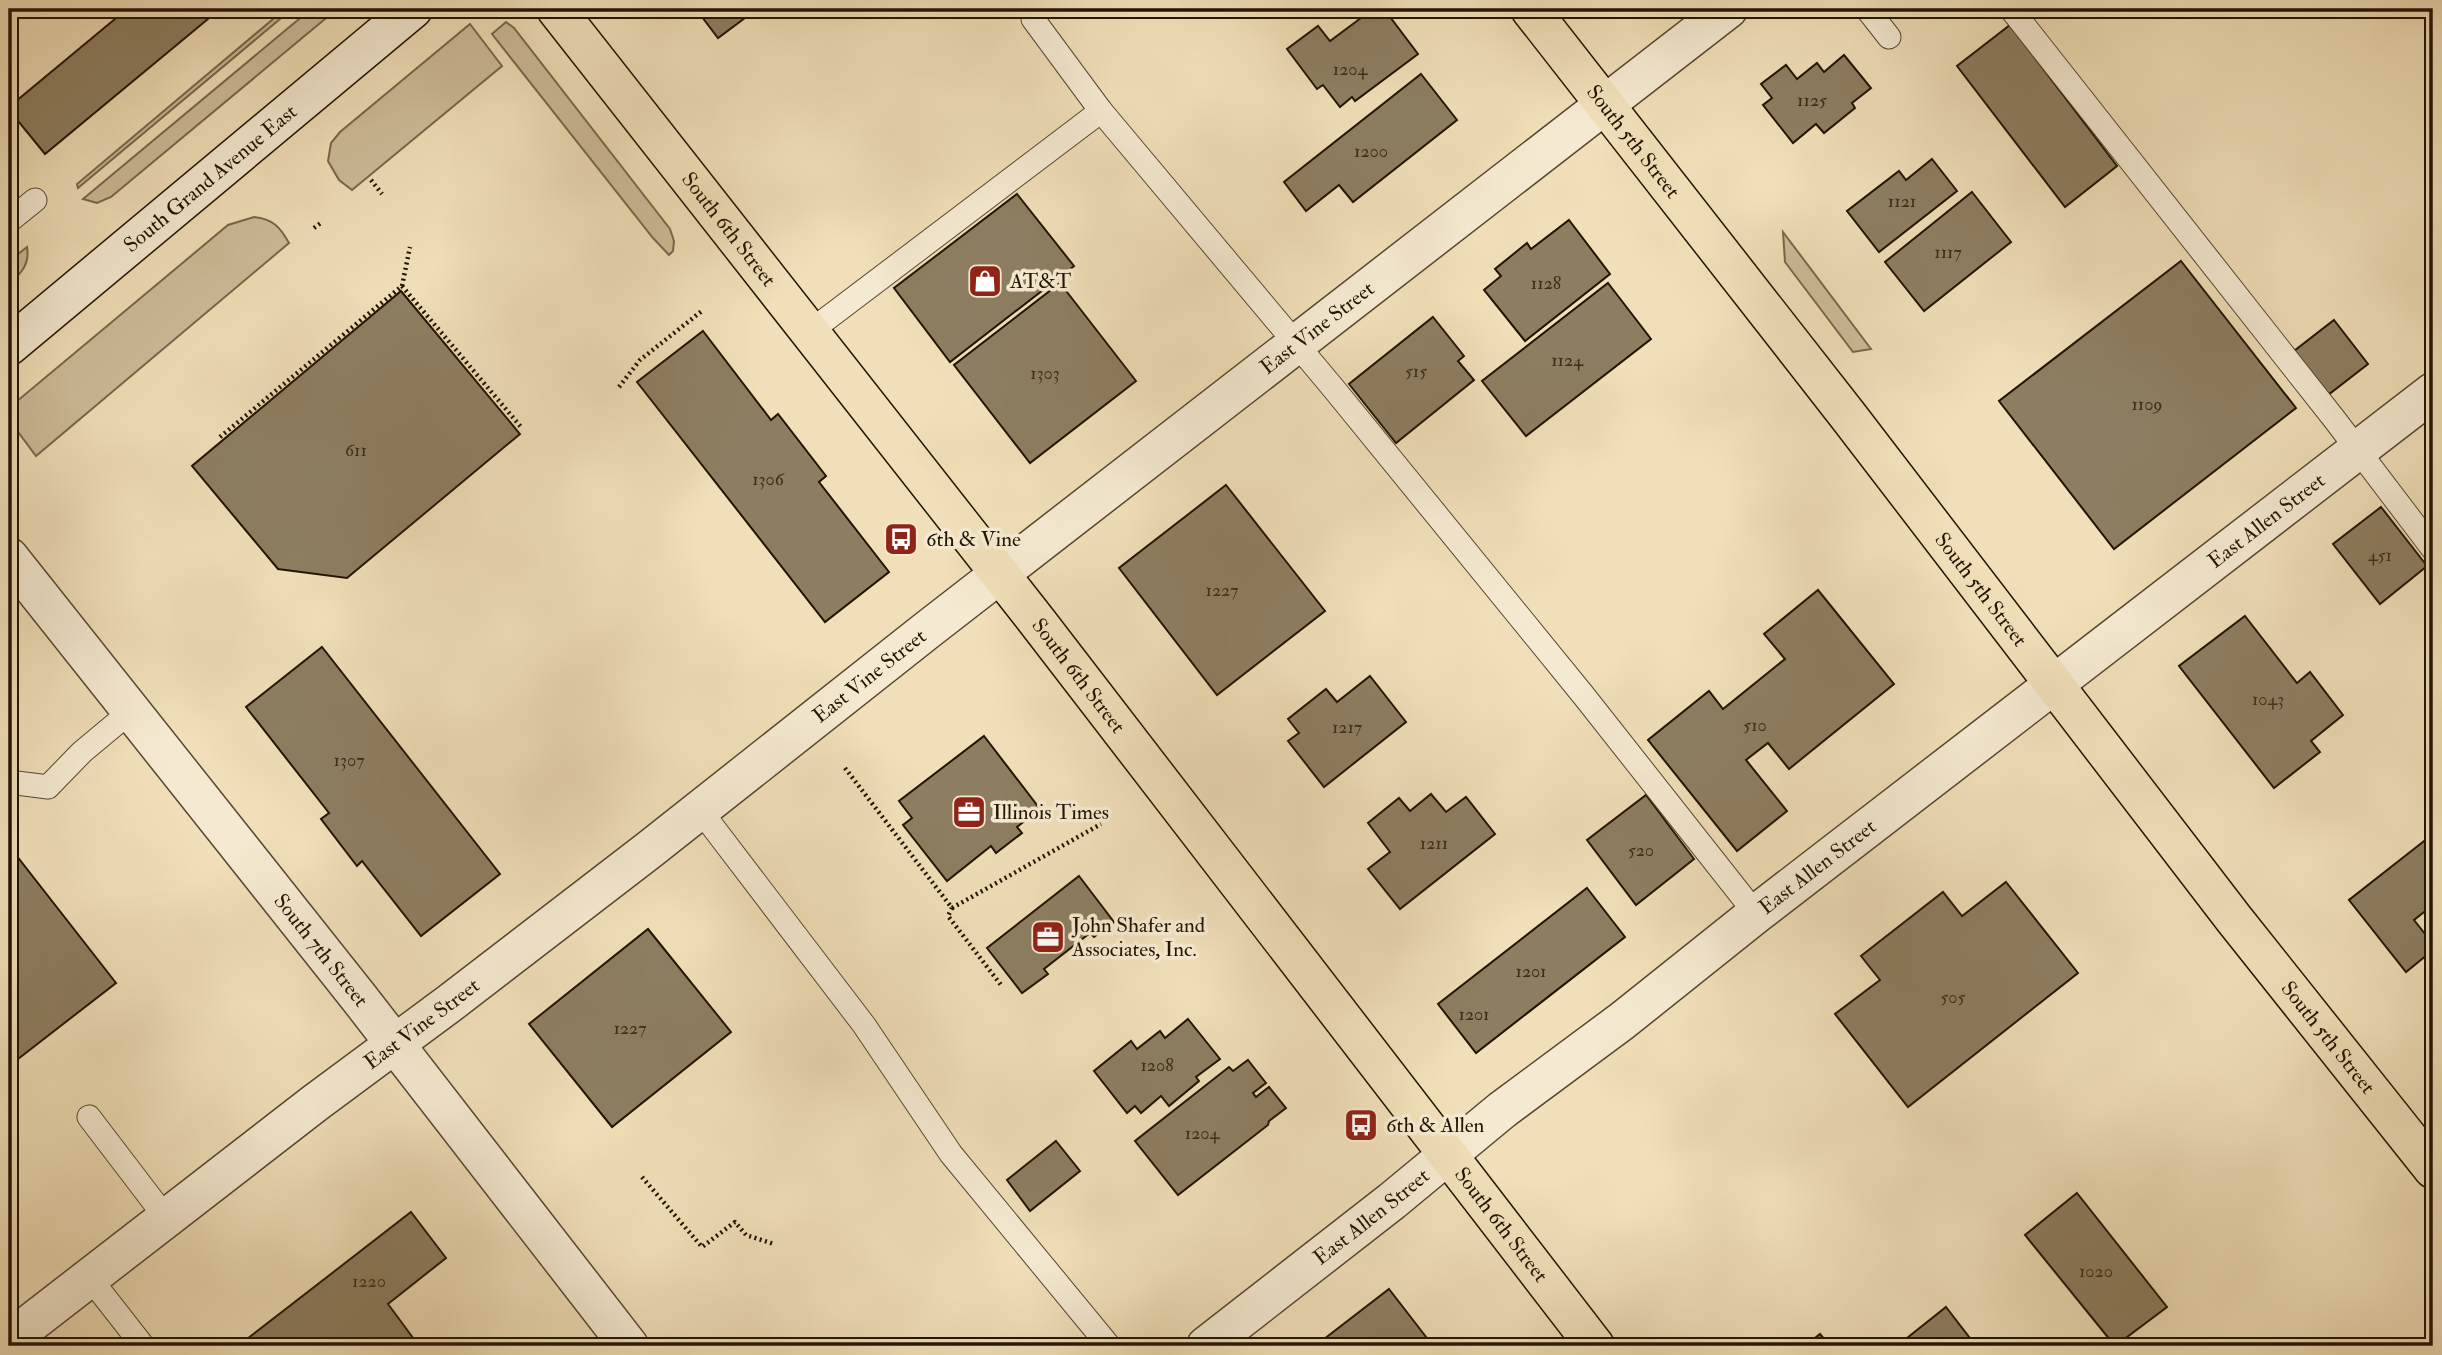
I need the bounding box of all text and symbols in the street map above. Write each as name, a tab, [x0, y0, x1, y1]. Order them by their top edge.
house number: 1204	[1333, 58, 1369, 81]
street label: South 5th Street	[1580, 79, 1686, 204]
house number: 1125	[1797, 89, 1827, 112]
street label: South Grand Avenue East	[118, 98, 303, 259]
house number: 1200	[1354, 140, 1388, 163]
street label: South 6th Street	[675, 167, 782, 292]
house number: 1121	[1888, 190, 1916, 213]
house number: 1117	[1934, 241, 1962, 264]
shop icon: AT&T	[966, 262, 1004, 300]
place label: AT&T	[1009, 268, 1072, 295]
house number: 1128	[1531, 272, 1561, 295]
street label: East Vine Street	[1255, 275, 1380, 381]
house number: 1124	[1551, 349, 1584, 372]
house number: 515	[1405, 360, 1427, 383]
house number: 1303	[1030, 362, 1060, 385]
house number: 1109	[2131, 393, 2163, 416]
house number: 611	[345, 439, 367, 462]
street label: East Allen Street	[2203, 467, 2331, 575]
house number: 1306	[752, 468, 785, 491]
bus stop icon: 6th & Vine	[882, 520, 920, 558]
place label: 6th & Vine	[926, 526, 1021, 553]
street label: South 5th Street	[1928, 527, 2033, 652]
house number: 451	[2368, 544, 2392, 567]
house number: 1227	[1206, 579, 1238, 602]
street label: South 6th Street	[1025, 613, 1131, 739]
street label: East Vine Street	[807, 623, 932, 729]
house number: 1043	[2252, 688, 2284, 711]
house number: 510	[1743, 714, 1767, 737]
house number: 1217	[1332, 716, 1362, 739]
house number: 1307	[334, 749, 364, 772]
office icon: Illinois Times	[950, 793, 988, 831]
place label: Illinois Times	[993, 799, 1109, 826]
street label: East Allen Street	[1754, 813, 1882, 921]
house number: 1211	[1420, 832, 1448, 855]
house number: 520	[1628, 839, 1654, 862]
street label: South 7th Street	[267, 888, 374, 1013]
place label: John Shafer and Associates, Inc.	[1071, 912, 1206, 963]
office icon: John Shafer and Associates, Inc.	[1029, 918, 1067, 956]
house number: 1201	[1515, 960, 1547, 983]
street label: East Vine Street	[359, 972, 485, 1076]
street label: South 5th Street	[2275, 976, 2381, 1100]
house number: 505	[1941, 986, 1966, 1009]
house number: 1201	[1458, 1003, 1490, 1026]
house number: 1227	[614, 1017, 646, 1040]
house number: 1208	[1140, 1054, 1174, 1077]
bus stop icon: 6th & Allen	[1342, 1106, 1380, 1144]
place label: 6th & Allen	[1386, 1112, 1485, 1139]
house number: 1204	[1185, 1122, 1221, 1145]
street label: East Allen Street	[1308, 1162, 1435, 1271]
street label: South 6th Street	[1448, 1162, 1554, 1288]
house number: 1020	[2079, 1260, 2113, 1283]
house number: 1220	[352, 1270, 386, 1293]

